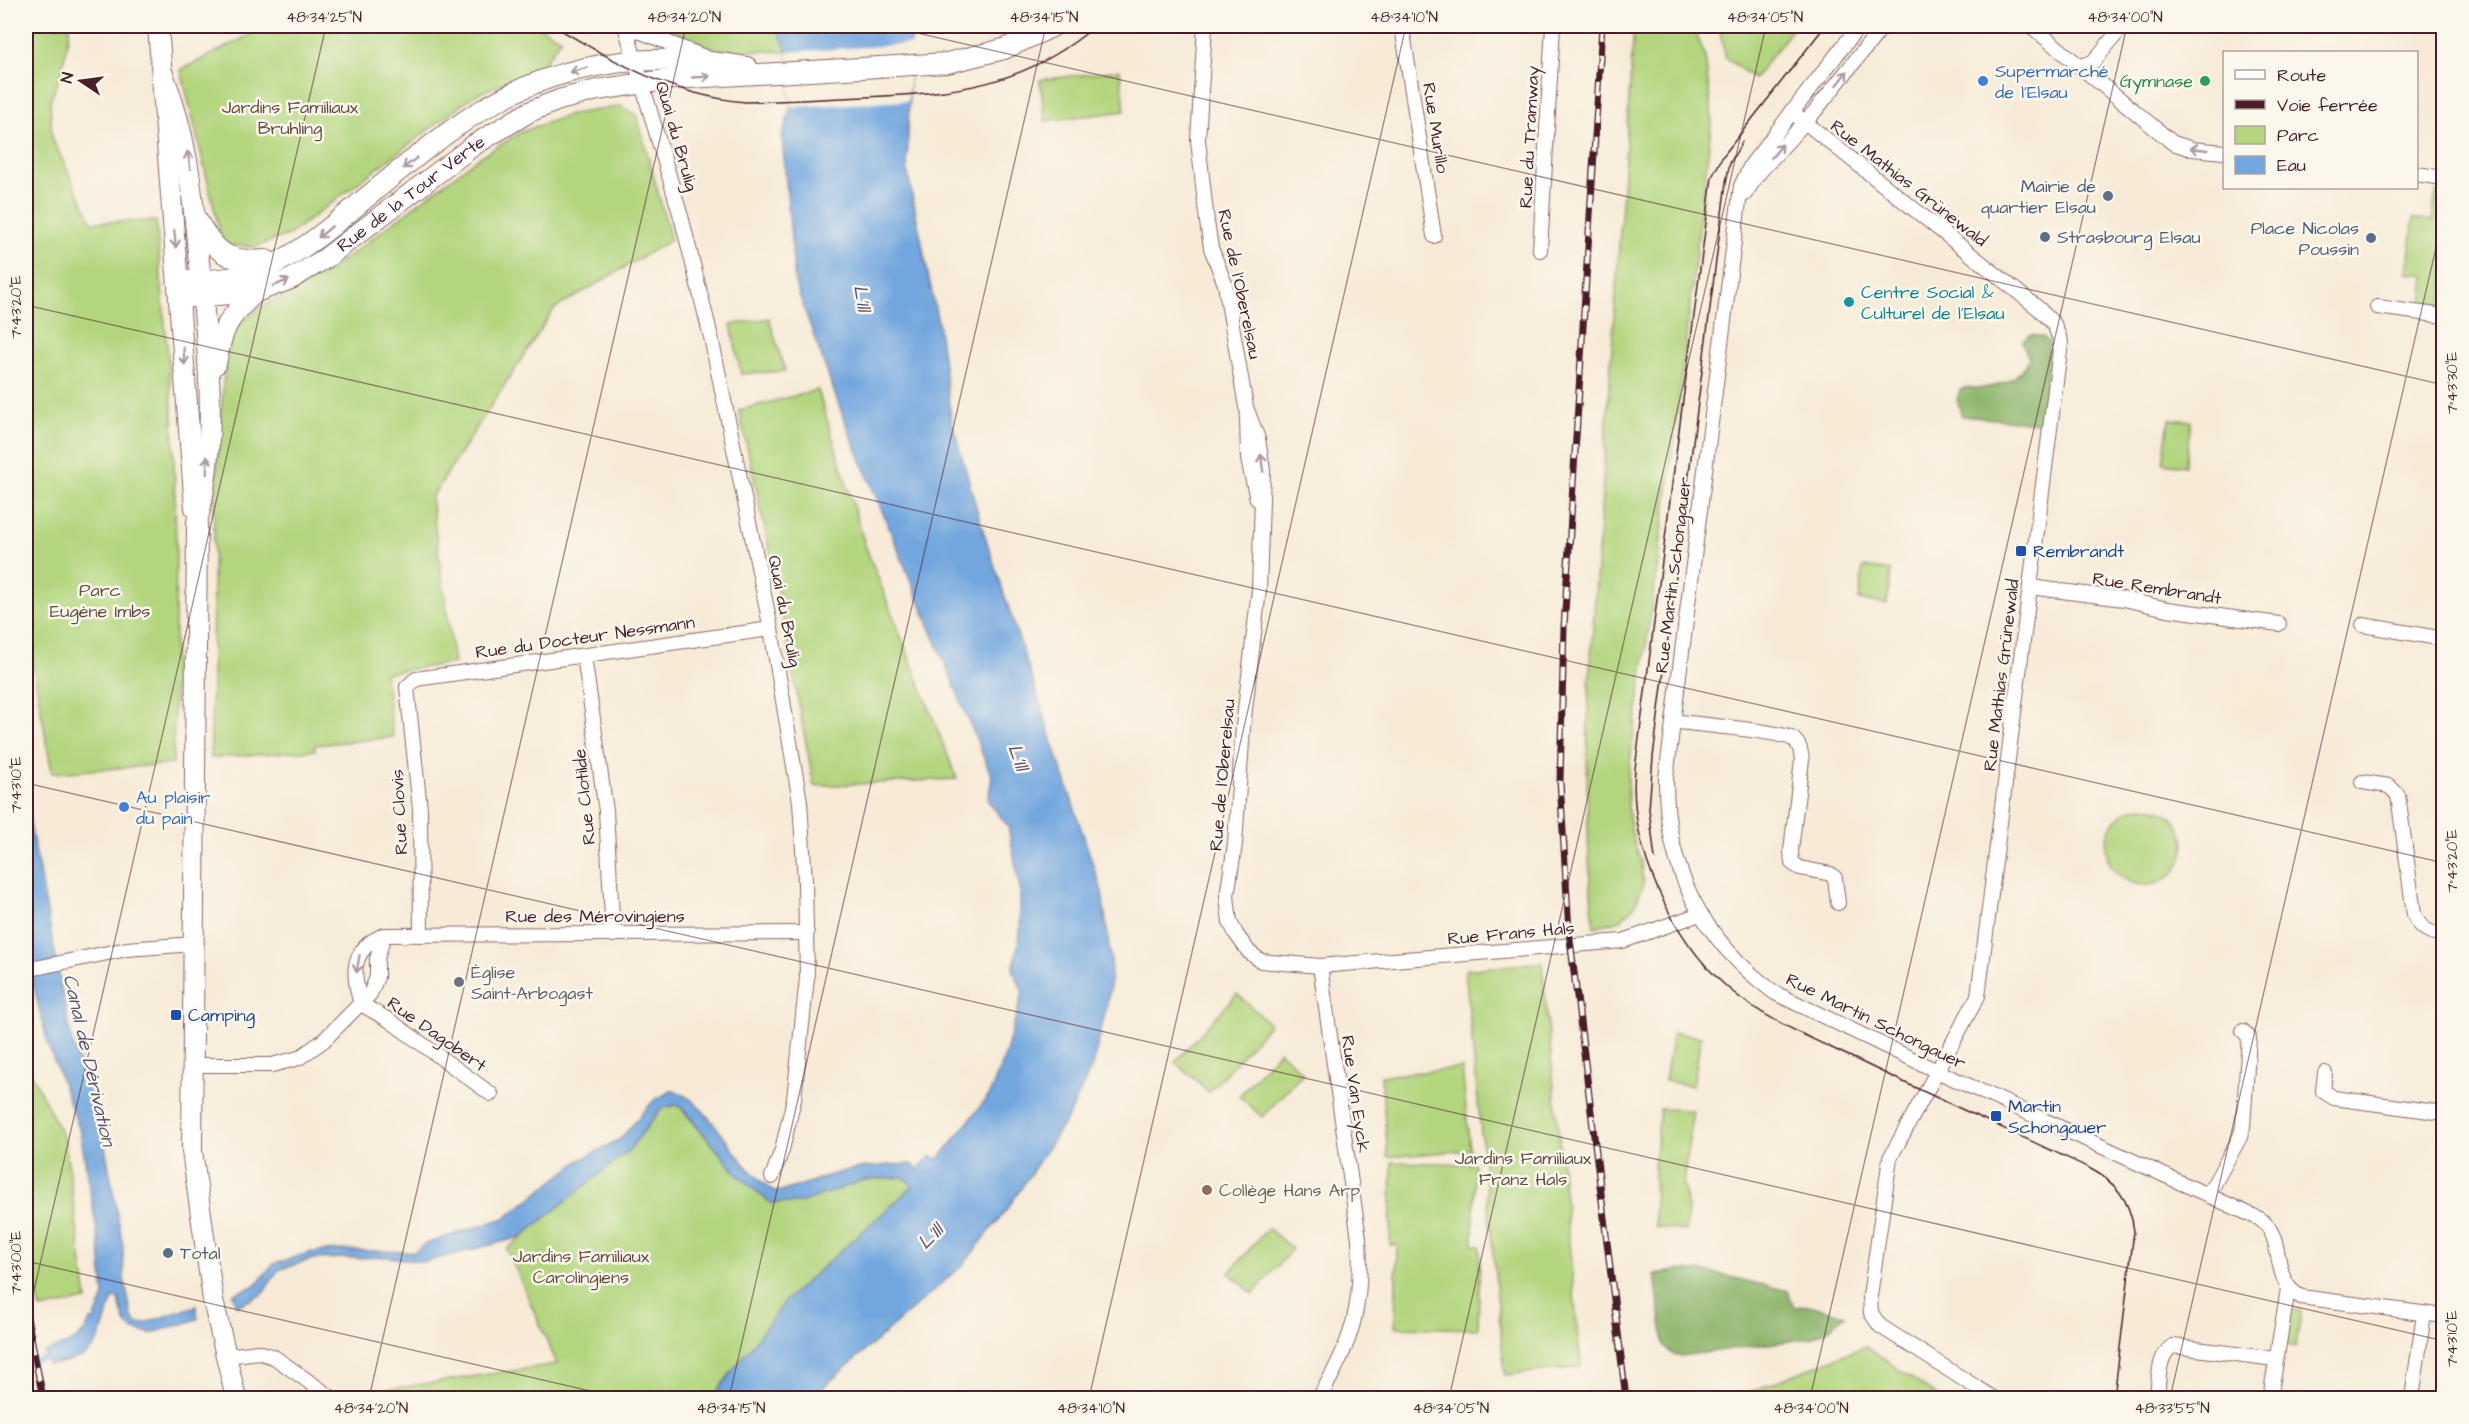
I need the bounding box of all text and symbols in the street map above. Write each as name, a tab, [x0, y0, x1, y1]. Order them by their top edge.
text: 48°34'25"N	[286, 7, 362, 28]
text: 48°34'20"N	[647, 7, 721, 28]
text: 48°34'15"N	[1010, 7, 1079, 28]
text: 48°34'10"N	[1370, 7, 1438, 28]
text: 48°34'05"N	[1727, 7, 1803, 28]
text: 48°34'00"N	[2087, 7, 2163, 28]
north arrow	[51, 51, 111, 111]
legend	[2223, 51, 2418, 189]
place label: Supermarché de l'Elsau	[1995, 59, 2109, 105]
text: Route	[2277, 63, 2326, 88]
one-way arrow	[570, 65, 589, 76]
street label: Rue du Tramway	[1513, 65, 1547, 209]
place label: Gymnase	[2120, 69, 2193, 95]
text: N	[56, 70, 79, 85]
one-way arrow	[1835, 70, 1848, 86]
one-way arrow	[690, 72, 710, 83]
marker: Supermarché de l'Elsau	[1976, 74, 1990, 88]
marker: Gymnase	[2198, 74, 2212, 88]
street label: Quai du Brulig	[648, 78, 704, 194]
street label: Rue Murillo	[1416, 81, 1455, 175]
text: Voie ferrée	[2277, 93, 2378, 118]
park label: Jardins Familiaux Bruhling	[222, 95, 359, 142]
street label: Rue Mathias Grünewald	[1825, 114, 1993, 253]
text: Parc	[2277, 123, 2319, 148]
street label: Rue de la Tour Verte	[332, 129, 490, 258]
one-way arrow	[1771, 143, 1784, 159]
one-way arrow	[2189, 143, 2209, 154]
one-way arrow	[183, 150, 194, 170]
text: Eau	[2277, 153, 2306, 178]
one-way arrow	[402, 157, 418, 170]
place label: Mairie de quartier Elsau	[1981, 174, 2096, 220]
marker: Mairie de quartier Elsau	[2101, 189, 2115, 203]
street label: Rue de l'Oberelsau	[1211, 207, 1268, 361]
place label: Place Nicolas Poussin	[2251, 216, 2359, 262]
one-way arrow	[318, 225, 333, 239]
place label: Strasbourg Elsau	[2057, 225, 2201, 251]
one-way arrow	[170, 228, 181, 248]
marker: Strasbourg Elsau	[2038, 230, 2052, 244]
marker: Place Nicolas Poussin	[2364, 231, 2378, 245]
text: 7°43'20"E	[6, 275, 27, 339]
one-way arrow	[271, 277, 289, 288]
place label: Centre Social & Culturel de l'Elsau	[1861, 280, 2005, 326]
water label: L'Ill	[846, 283, 879, 316]
marker: Centre Social & Culturel de l'Elsau	[1842, 295, 1856, 309]
one-way arrow	[178, 345, 189, 365]
text: 7°43'30"E	[2442, 352, 2463, 414]
one-way arrow	[1256, 454, 1267, 474]
one-way arrow	[201, 456, 212, 476]
street label: Rue Martin Schongauer	[1649, 476, 1699, 675]
place label: Rembrandt	[2033, 539, 2125, 564]
marker: Rembrandt	[2014, 544, 2028, 558]
street label: Quai du Brulig	[760, 553, 808, 669]
street label: Rue Rembrandt	[2091, 566, 2224, 611]
park label: Parc Eugène Imbs	[50, 578, 150, 625]
street label: Rue Mathias Grünewald	[1977, 578, 2026, 773]
street label: Rue du Docteur Nessmann	[474, 610, 696, 665]
street label: Rue de l'Oberelsau	[1203, 698, 1242, 852]
water label: L'Ill	[1000, 740, 1037, 777]
street label: Rue Clotilde	[567, 747, 602, 846]
text: 7°43'10"E	[6, 757, 27, 813]
street label: Rue Clovis	[385, 769, 414, 855]
place label: Au plaisir du pain	[136, 785, 210, 831]
marker: Au plaisir du pain	[117, 800, 131, 814]
text: 7°43'20"E	[2442, 829, 2463, 893]
street label: Rue des Mérovingiens	[505, 904, 685, 930]
street label: Rue Frans Hals	[1446, 915, 1576, 952]
one-way arrow	[352, 953, 363, 973]
place label: Église Saint-Arbogast	[471, 960, 593, 1007]
street label: Rue Martin Schongauer	[1781, 967, 1970, 1077]
water label: Canal de Dérivation	[56, 972, 123, 1151]
marker: Église Saint-Arbogast	[452, 975, 466, 989]
street label: Rue Dagobert	[381, 991, 492, 1079]
place label: Camping	[188, 1003, 255, 1029]
marker: Camping	[169, 1008, 183, 1022]
street label: Rue Van Eyck	[1334, 1034, 1376, 1155]
place label: Martin Schongauer	[2008, 1094, 2106, 1141]
marker: Martin Schongauer	[1989, 1109, 2003, 1123]
park label: Jardins Familiaux Franz Hals	[1455, 1146, 1592, 1192]
place label: Collège Hans Arp	[1219, 1178, 1360, 1204]
marker: Collège Hans Arp	[1200, 1183, 1214, 1197]
water label: L'Ill	[911, 1215, 952, 1256]
text: 7°43'00"E	[6, 1231, 27, 1295]
place label: Total	[180, 1241, 221, 1266]
park label: Jardins Familiaux Carolingiens	[513, 1244, 650, 1291]
marker: Total	[161, 1246, 175, 1260]
text: 7°43'10"E	[2442, 1311, 2463, 1367]
text: 48°34'20"N	[334, 1398, 408, 1419]
text: 48°34'15"N	[697, 1398, 766, 1419]
text: 48°34'10"N	[1057, 1398, 1125, 1419]
text: 48°34'05"N	[1413, 1398, 1489, 1419]
text: 48°34'00"N	[1773, 1398, 1849, 1419]
text: 48°33'55"N	[2134, 1398, 2210, 1419]

